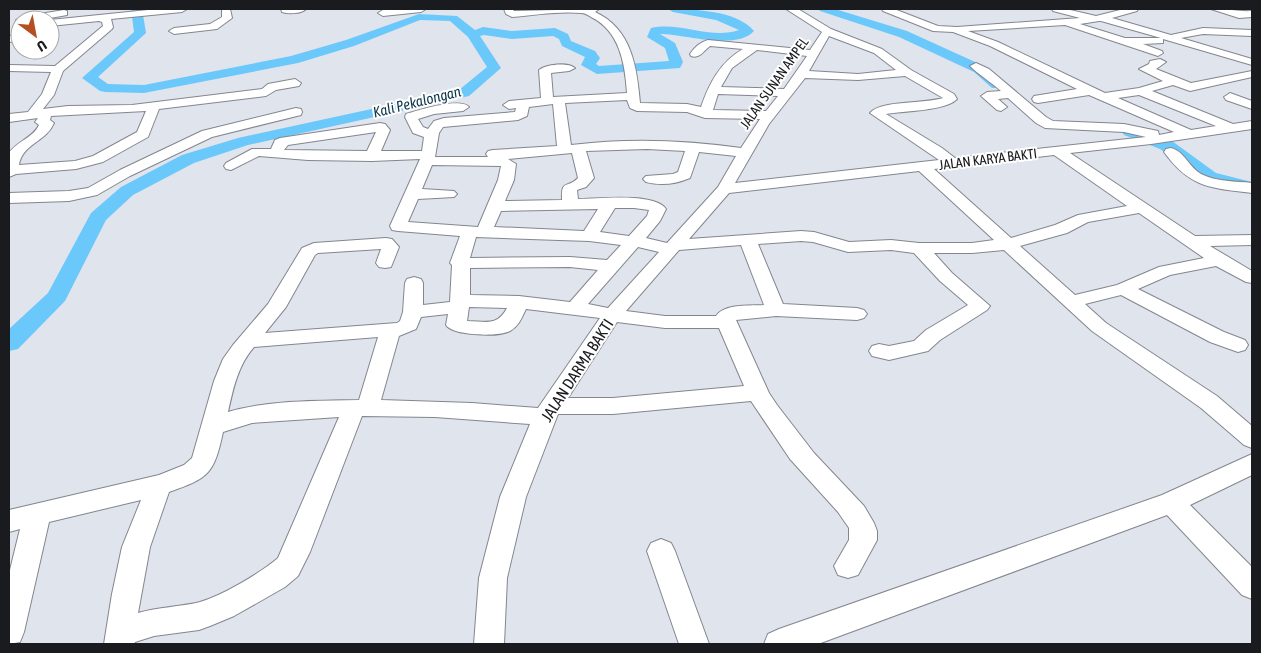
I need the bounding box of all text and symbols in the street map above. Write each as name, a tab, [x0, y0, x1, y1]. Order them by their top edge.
north arrow	[10, 10, 60, 60]
street label: JALAN SUNAN AMPEL	[737, 34, 812, 132]
text: U	[34, 37, 50, 55]
water label: Kali Pekalongan	[371, 82, 463, 121]
street label: JALAN KARYA BAKTI	[938, 145, 1038, 173]
street label: JALAN DARMA BAKTI	[537, 315, 617, 425]

